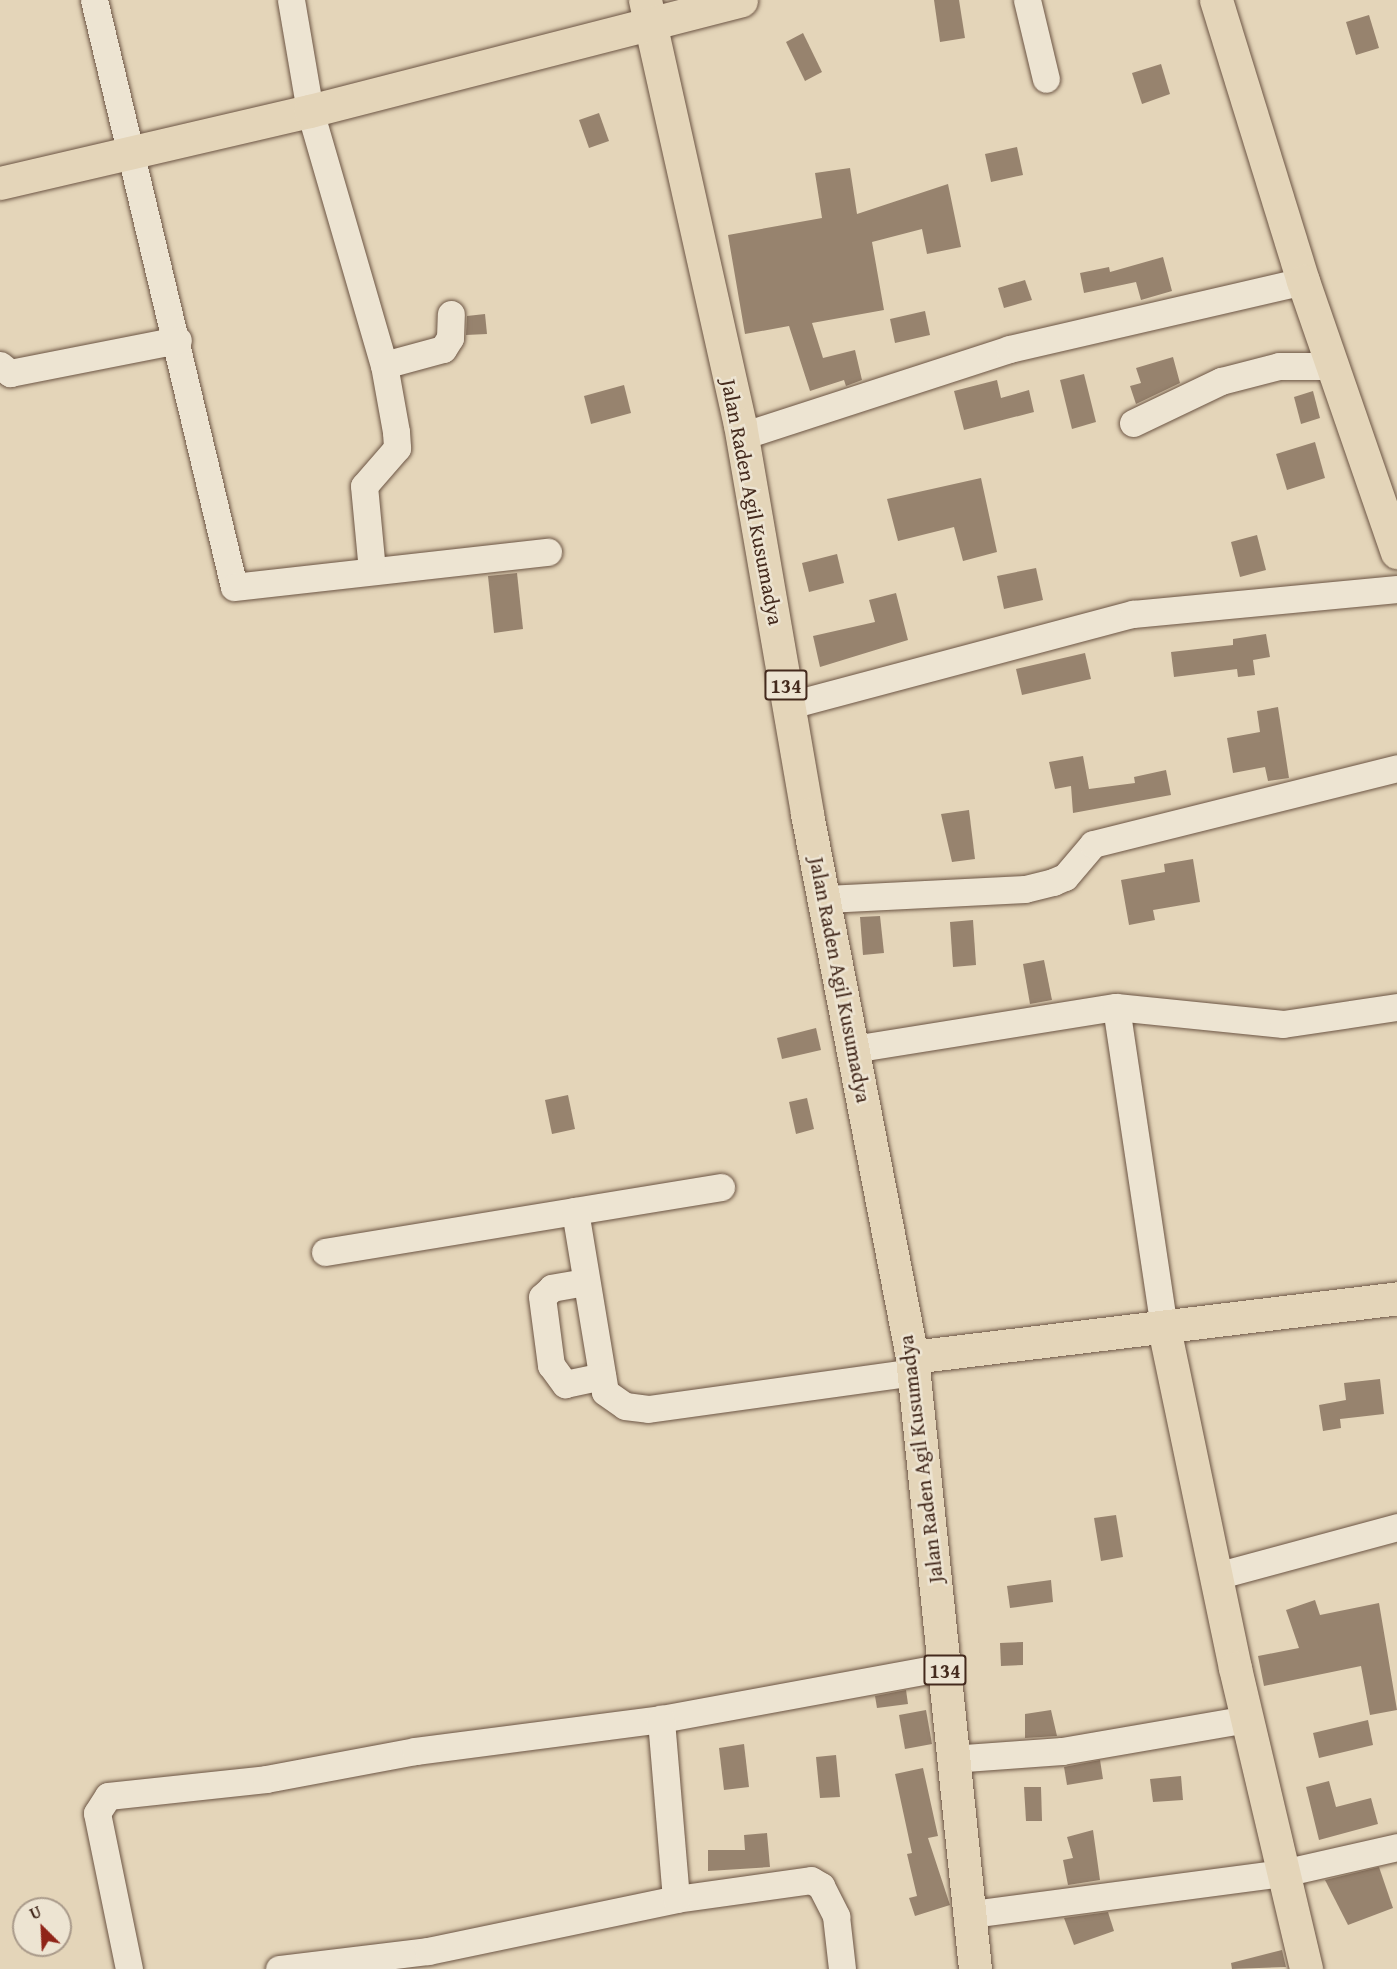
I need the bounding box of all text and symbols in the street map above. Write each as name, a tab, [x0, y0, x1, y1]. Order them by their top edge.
street label: Jalan Raden Agil Kusumadya	[716, 377, 788, 627]
road number: 134	[764, 668, 808, 702]
street label: Jalan Raden Agil Kusumadya	[804, 855, 876, 1105]
street label: Jalan Raden Agil Kusumadya	[893, 1334, 949, 1584]
road number: 134	[922, 1653, 968, 1687]
north arrow	[12, 1897, 72, 1957]
text: U	[26, 1899, 45, 1926]

